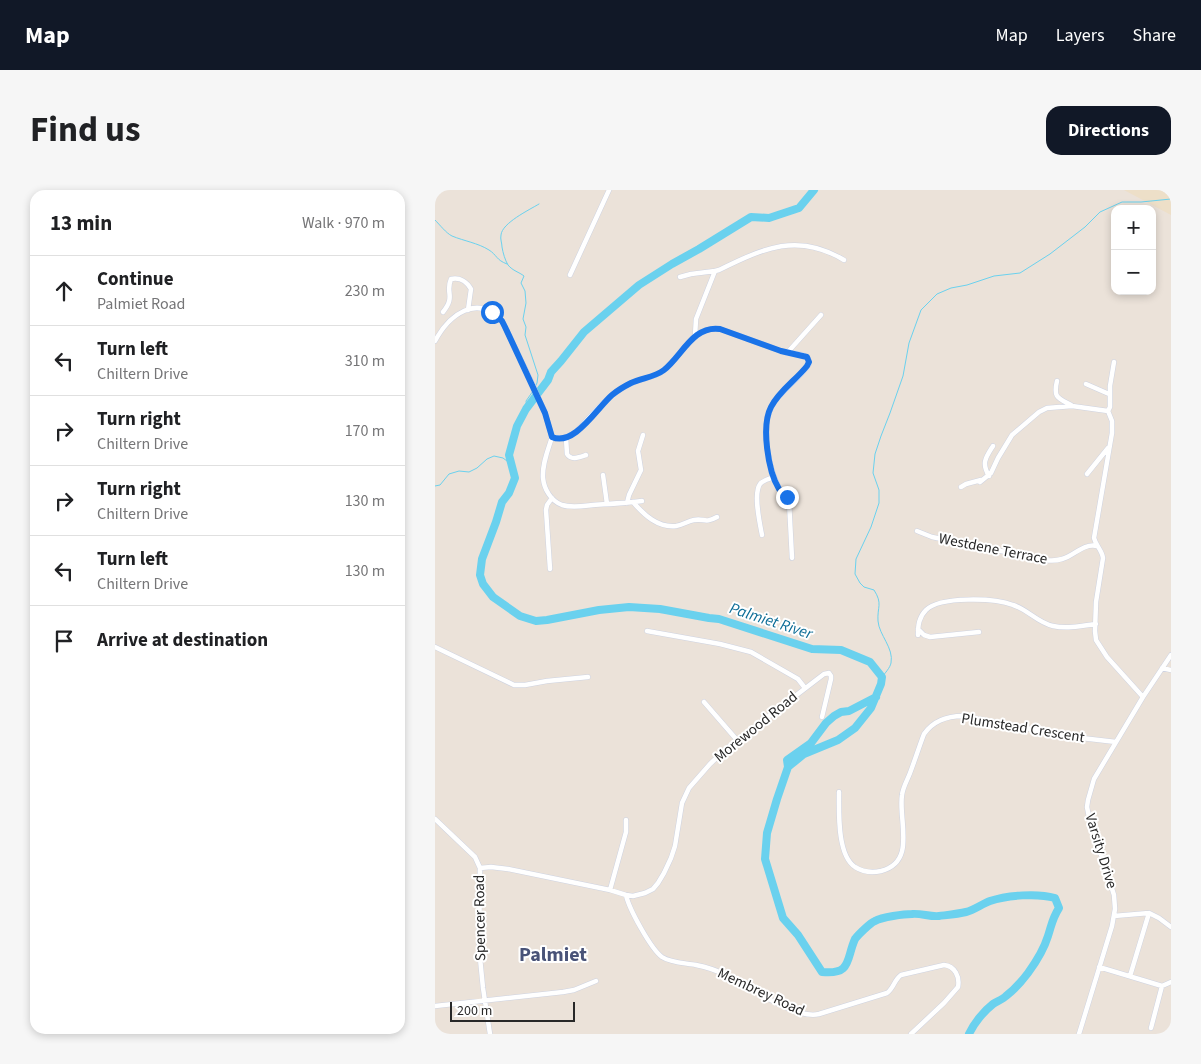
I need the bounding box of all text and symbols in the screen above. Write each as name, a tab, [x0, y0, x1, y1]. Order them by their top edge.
text: Map	[25, 18, 70, 53]
text: Map	[996, 23, 1028, 48]
text: Layers	[1056, 23, 1105, 48]
text: Share	[1133, 23, 1176, 48]
text: Find us	[30, 105, 140, 155]
button: Directions	[1046, 106, 1171, 155]
map controls	[1111, 205, 1156, 295]
button: +	[1111, 205, 1156, 250]
text: 13 min	[50, 208, 112, 238]
text: Walk · 970 m	[302, 212, 385, 234]
button: −	[1111, 250, 1156, 295]
text: Continue	[97, 266, 174, 293]
icon: ahead	[50, 277, 78, 305]
text: 230 m	[345, 280, 385, 302]
text: Palmiet Road	[97, 293, 185, 315]
route start	[481, 301, 504, 324]
text: Turn left	[97, 336, 168, 363]
icon: left	[50, 347, 78, 375]
text: 310 m	[345, 350, 385, 372]
text: Chiltern Drive	[97, 363, 188, 385]
text: Turn right	[97, 406, 181, 433]
icon: right	[50, 417, 78, 445]
text: 170 m	[345, 420, 385, 442]
text: Chiltern Drive	[97, 433, 188, 455]
text: Turn right	[97, 476, 181, 503]
route end	[776, 486, 799, 509]
icon: right	[50, 487, 78, 515]
text: 130 m	[345, 490, 385, 512]
text: Chiltern Drive	[97, 503, 188, 525]
street label: Westdene Terrace	[937, 528, 1049, 570]
text: Turn left	[97, 546, 168, 573]
icon: left	[50, 557, 78, 585]
text: 130 m	[345, 560, 385, 582]
text: Chiltern Drive	[97, 573, 188, 595]
water label: Palmiet River	[727, 597, 817, 645]
icon: arrive	[50, 627, 78, 655]
text: Arrive at destination	[97, 627, 268, 654]
street label: Morewood Road	[710, 687, 802, 767]
street label: Plumstead Crescent	[960, 708, 1086, 748]
street label: Varsity Drive	[1080, 811, 1122, 891]
street label: Spencer Road	[469, 875, 491, 961]
district label: Palmiet	[519, 941, 587, 969]
street label: Membrey Road	[714, 963, 808, 1021]
scale bar	[450, 999, 575, 1022]
text: 200 m	[457, 1001, 492, 1021]

